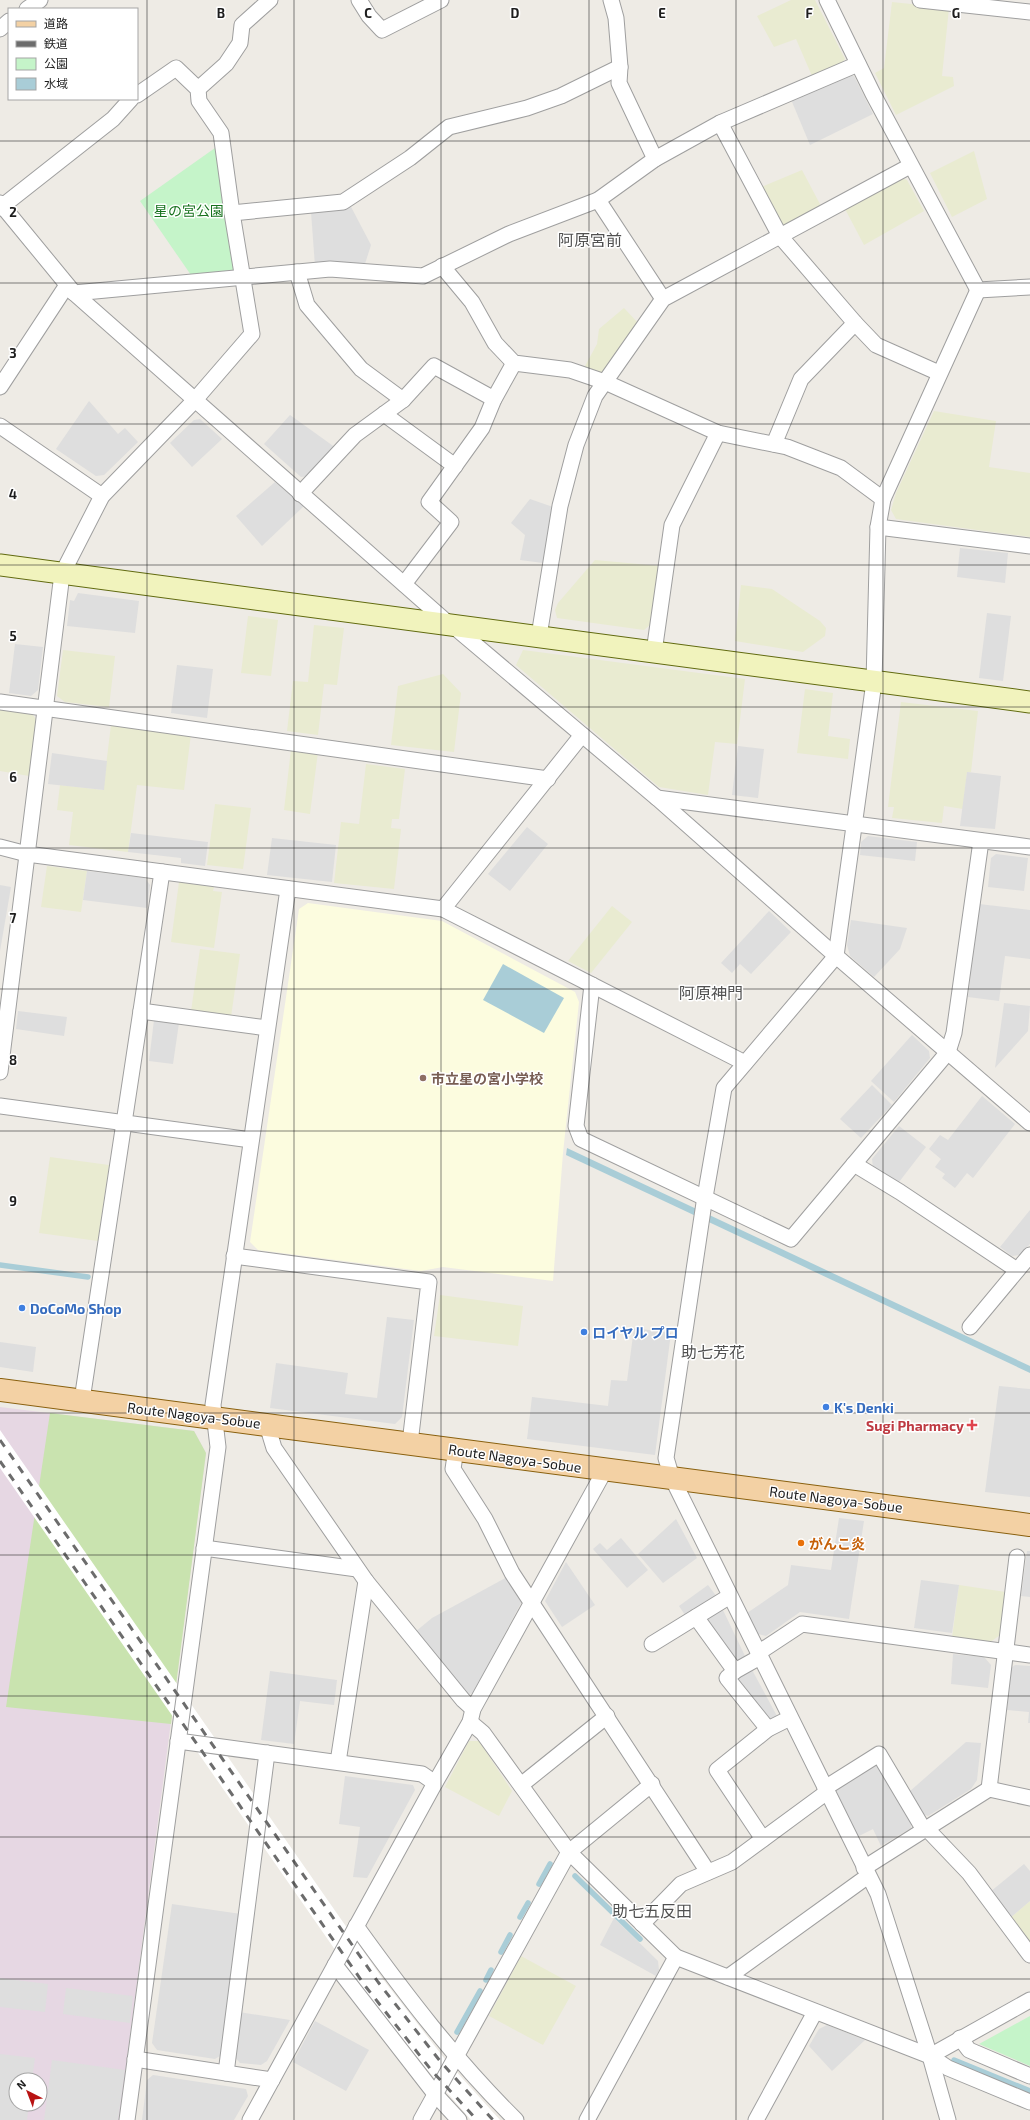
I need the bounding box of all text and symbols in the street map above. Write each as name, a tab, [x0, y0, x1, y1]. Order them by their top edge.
text: B	[217, 5, 225, 21]
text: C	[364, 5, 372, 21]
text: D	[511, 5, 520, 21]
text: E	[658, 5, 666, 21]
text: F	[805, 5, 813, 21]
text: G	[952, 5, 960, 21]
legend	[8, 8, 138, 100]
text: 道路	[44, 16, 68, 30]
text: 鉄道	[44, 36, 68, 50]
text: 公園	[44, 56, 68, 70]
text: 水域	[44, 76, 68, 90]
park label: 星の宮公園	[154, 202, 224, 219]
text: 2	[9, 204, 17, 220]
district label: 阿原宮前	[558, 230, 622, 249]
text: 3	[9, 345, 17, 361]
text: 4	[9, 486, 17, 502]
text: 5	[9, 628, 17, 644]
text: 6	[9, 769, 17, 785]
text: 7	[10, 910, 17, 926]
district label: 阿原神門	[679, 983, 743, 1002]
text: 8	[9, 1052, 17, 1068]
place label: 市立星の宮小学校	[431, 1070, 543, 1087]
marker: 市立星の宮小学校	[418, 1073, 428, 1083]
text: 9	[9, 1193, 17, 1209]
place label: DoCoMo Shop	[30, 1300, 122, 1317]
marker: DoCoMo Shop	[17, 1303, 27, 1313]
place label: ロイヤル プロ	[592, 1324, 679, 1341]
marker: ロイヤル プロ	[579, 1327, 589, 1337]
district label: 助七芳花	[681, 1342, 745, 1361]
street label: Route Nagoya-Sobue	[126, 1398, 262, 1432]
place label: K's Denki	[834, 1399, 894, 1416]
marker: K's Denki	[821, 1402, 831, 1412]
place label: Sugi Pharmacy	[866, 1417, 964, 1434]
marker: Sugi Pharmacy	[967, 1420, 977, 1430]
street label: Route Nagoya-Sobue	[447, 1440, 583, 1476]
street label: Route Nagoya-Sobue	[768, 1482, 904, 1516]
place label: がんこ炎	[809, 1535, 865, 1552]
marker: がんこ炎	[796, 1538, 806, 1548]
district label: 助七五反田	[612, 1901, 692, 1920]
north arrow	[8, 2072, 48, 2112]
text: N	[14, 2077, 28, 2092]

